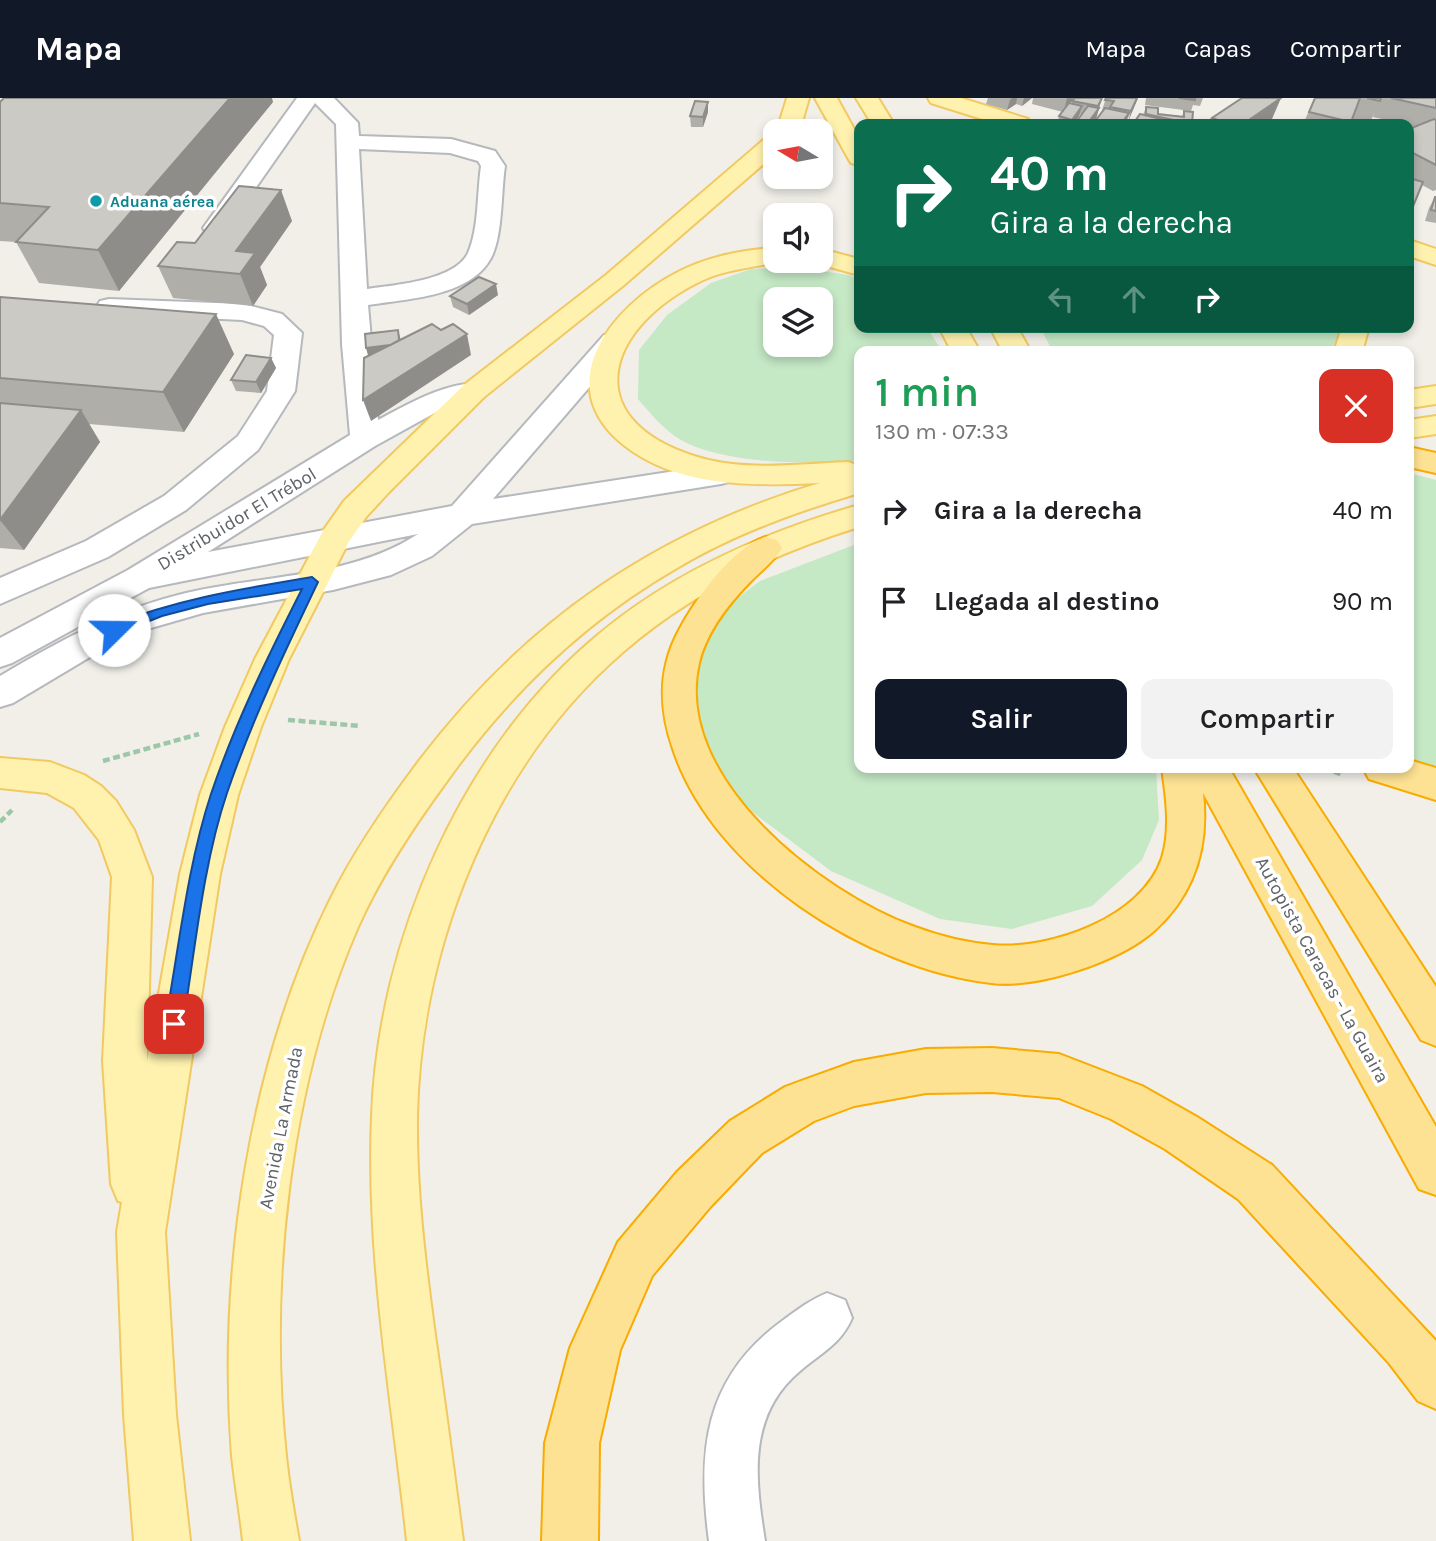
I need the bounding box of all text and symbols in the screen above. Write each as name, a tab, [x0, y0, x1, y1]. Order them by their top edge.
text: Mapa	[35, 30, 123, 68]
text: Mapa	[1085, 35, 1146, 63]
text: Capas	[1184, 35, 1252, 63]
text: Compartir	[1290, 35, 1401, 63]
north arrow	[763, 119, 833, 189]
map controls	[763, 119, 833, 357]
text: 40 m	[990, 145, 1109, 202]
icon: right	[875, 147, 966, 238]
place label: Aduana aérea	[110, 192, 215, 211]
marker: Aduana aérea	[88, 193, 104, 209]
button: sound	[763, 203, 833, 273]
text: Gira a la derecha	[990, 204, 1233, 241]
icon: left	[1042, 280, 1080, 318]
icon: ahead	[1115, 280, 1153, 318]
icon: right	[1188, 280, 1226, 318]
button: layers	[763, 287, 833, 357]
text: 1 min	[875, 367, 979, 417]
button: close	[1319, 369, 1393, 443]
text: 130 m · 07:33	[875, 418, 1009, 445]
street label: Distribuidor El Trébol	[154, 463, 320, 575]
icon: right	[875, 492, 913, 530]
text: Gira a la derecha	[934, 495, 1143, 526]
text: 40 m	[1333, 495, 1393, 526]
icon: arrive	[875, 583, 913, 621]
text: Llegada al destino	[934, 586, 1160, 617]
text: 90 m	[1332, 586, 1393, 617]
position arrow	[77, 593, 151, 667]
button: Salir	[875, 679, 1127, 759]
button: Compartir	[1141, 679, 1393, 759]
street label: Autopista Caracas - La Guaira	[1251, 853, 1393, 1087]
pin	[144, 994, 204, 1054]
icon: arrive	[155, 1005, 193, 1043]
street label: Avenida La Armada	[254, 1045, 308, 1211]

